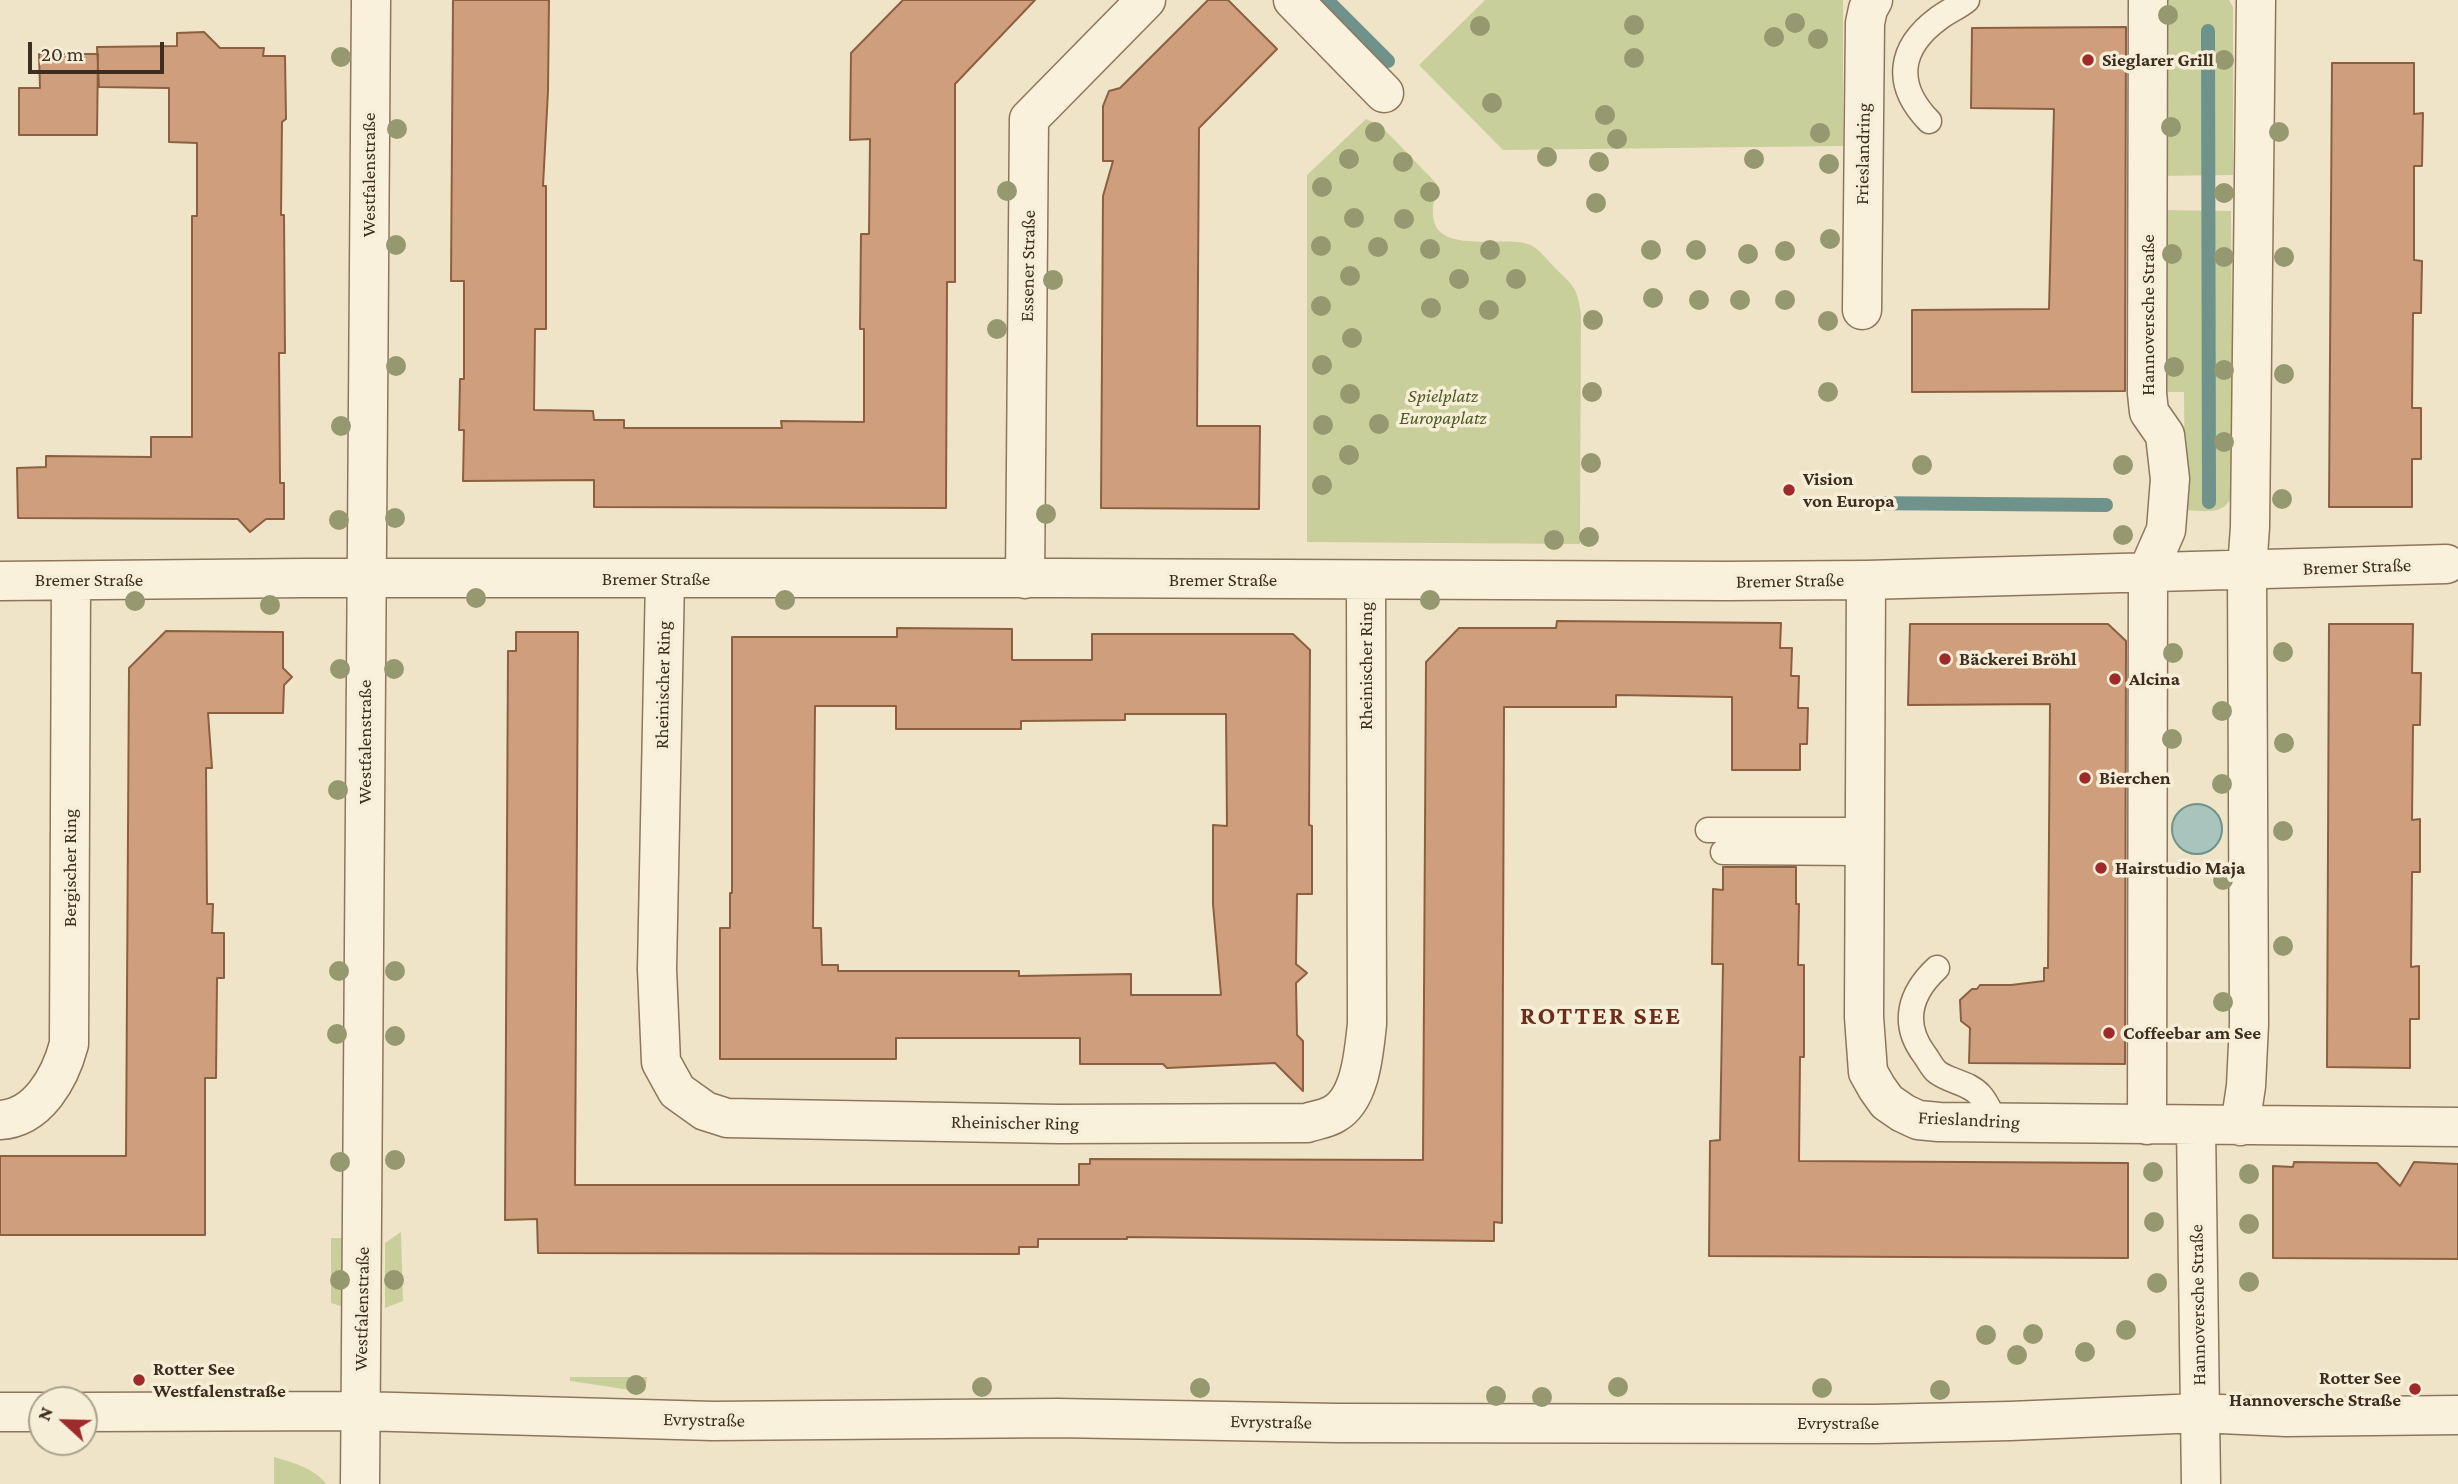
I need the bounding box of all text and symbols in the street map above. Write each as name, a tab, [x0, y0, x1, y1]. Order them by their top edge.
scale bar	[32, 28, 168, 72]
text: 20 m	[41, 42, 84, 66]
place label: Sieglarer Grill	[2102, 49, 2214, 71]
marker: Sieglarer Grill	[2080, 52, 2096, 68]
street label: Frieslandring	[1851, 103, 1875, 205]
street label: Westfalenstraße	[358, 113, 380, 237]
street label: Essener Straße	[1016, 210, 1040, 322]
street label: Hannoversche Straße	[2137, 234, 2159, 396]
park label: Spielplatz Europaplatz	[1399, 385, 1487, 429]
place label: Vision von Europa	[1803, 468, 1894, 512]
marker: Vision von Europa	[1781, 482, 1797, 498]
street label: Bremer Straße	[2302, 554, 2412, 580]
street label: Bremer Straße	[602, 568, 710, 590]
street label: Bremer Straße	[35, 569, 143, 591]
street label: Bremer Straße	[1169, 569, 1277, 591]
street label: Bremer Straße	[1736, 569, 1844, 593]
street label: Rheinischer Ring	[1355, 602, 1377, 730]
street label: Rheinischer Ring	[650, 621, 676, 749]
place label: Bäckerei Bröhl	[1959, 648, 2077, 670]
marker: Bäckerei Bröhl	[1937, 651, 1953, 667]
place label: Alcina	[2129, 668, 2180, 690]
marker: Alcina	[2107, 671, 2123, 687]
street label: Westfalenstraße	[354, 680, 376, 804]
place label: Bierchen	[2099, 767, 2171, 789]
marker: Bierchen	[2077, 770, 2093, 786]
street label: Bergischer Ring	[59, 809, 81, 927]
place label: Hairstudio Maja	[2115, 857, 2245, 879]
marker: Hairstudio Maja	[2093, 860, 2109, 876]
district label: ROTTER SEE	[1521, 1000, 1681, 1032]
place label: Coffeebar am See	[2123, 1022, 2261, 1044]
marker: Coffeebar am See	[2101, 1025, 2117, 1041]
street label: Frieslandring	[1918, 1106, 2020, 1134]
street label: Rheinischer Ring	[951, 1110, 1079, 1136]
street label: Hannoversche Straße	[2185, 1224, 2211, 1386]
street label: Westfalenstraße	[350, 1247, 374, 1371]
place label: Rotter See Westfalenstraße	[153, 1358, 286, 1402]
place label: Rotter See Hannoversche Straße	[2229, 1367, 2401, 1411]
marker: Rotter See Westfalenstraße	[131, 1372, 147, 1388]
marker: Rotter See Hannoversche Straße	[2407, 1381, 2423, 1397]
north arrow	[28, 1386, 98, 1456]
text: N	[33, 1404, 57, 1424]
street label: Evrystraße	[663, 1408, 745, 1432]
street label: Evrystraße	[1230, 1410, 1312, 1434]
street label: Evrystraße	[1797, 1412, 1879, 1434]

